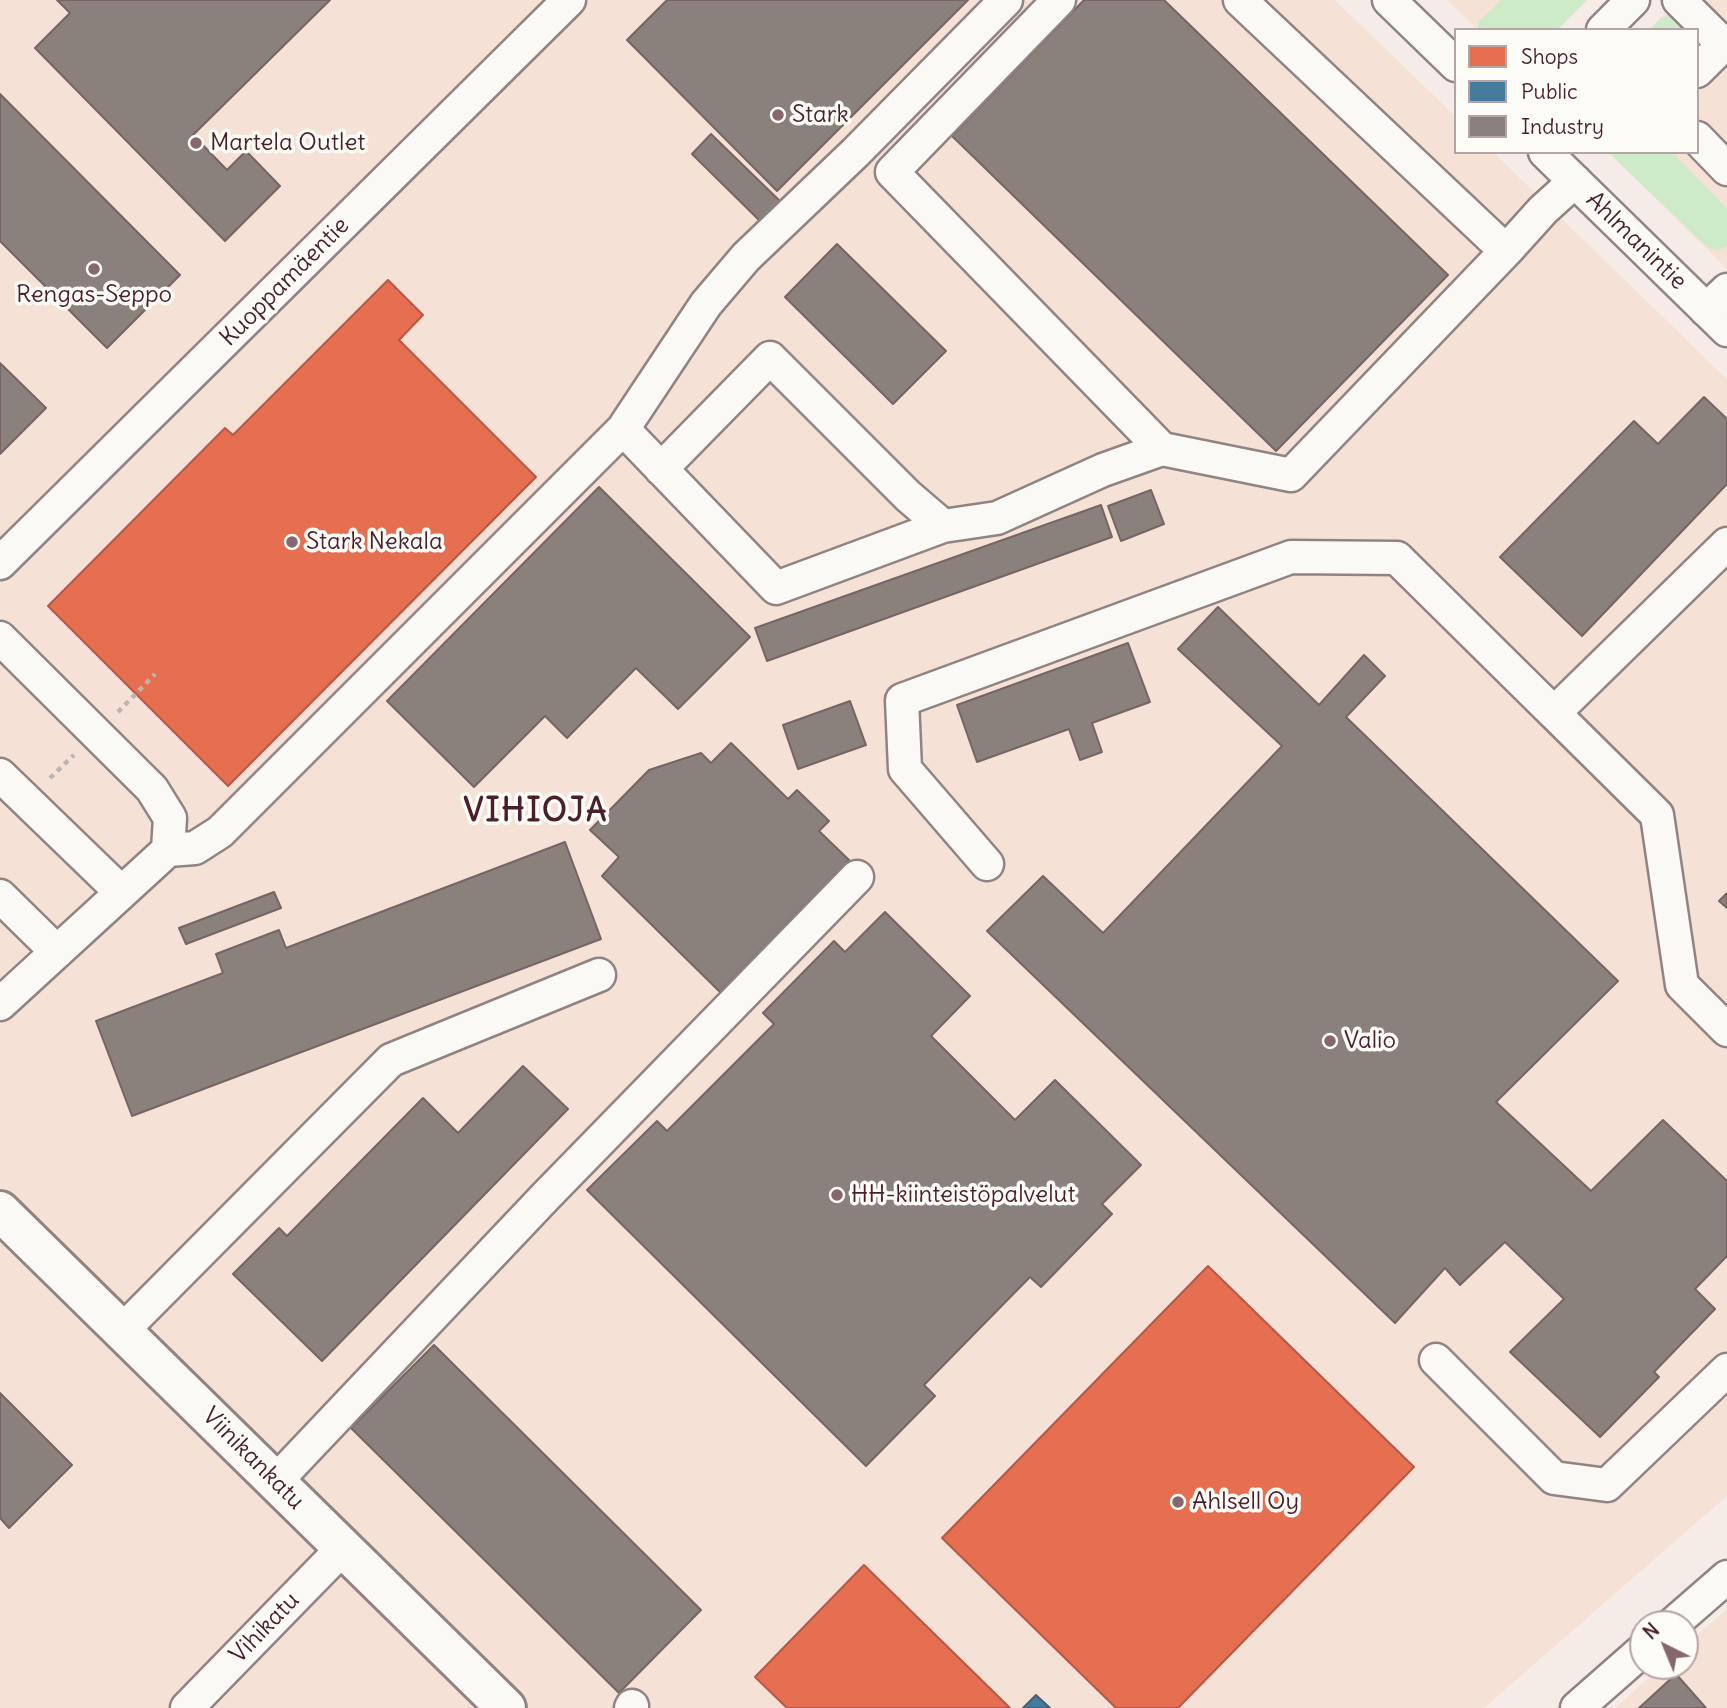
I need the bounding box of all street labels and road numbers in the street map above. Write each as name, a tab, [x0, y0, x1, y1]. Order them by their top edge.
street label: Ahlmanintie	[1580, 186, 1692, 296]
street label: Kuoppamäentie	[214, 211, 356, 353]
street label: Viinikankatu	[196, 1402, 310, 1516]
street label: Vihikatu	[224, 1587, 306, 1669]

